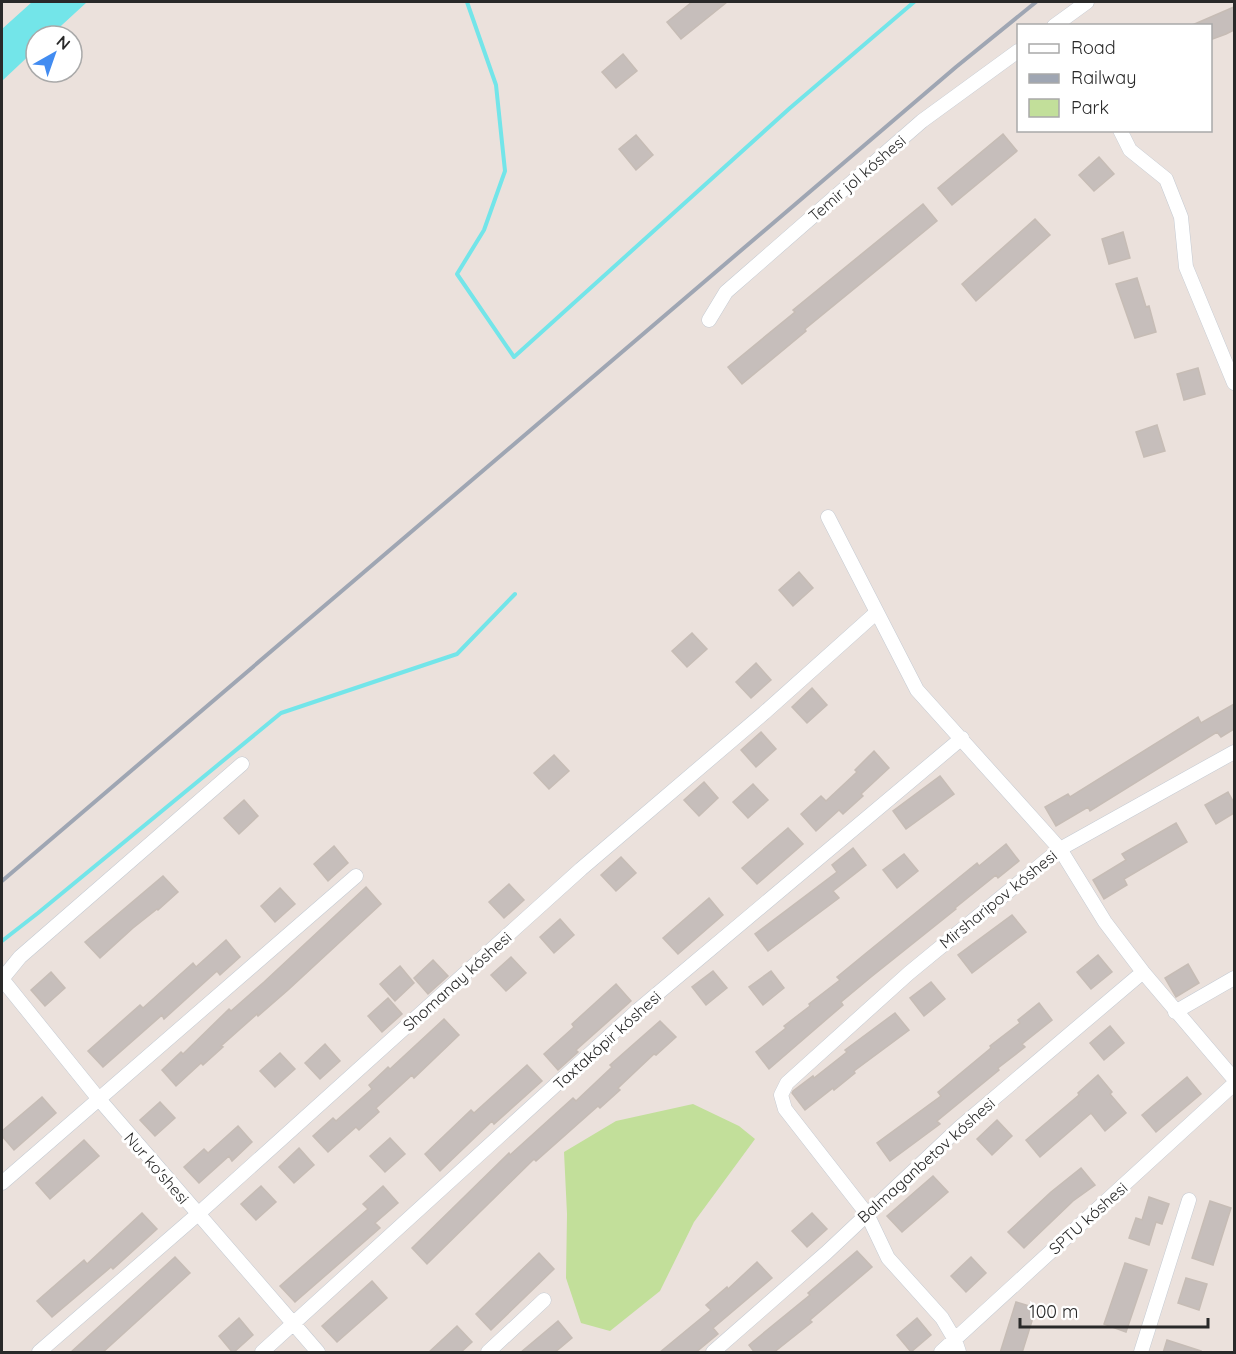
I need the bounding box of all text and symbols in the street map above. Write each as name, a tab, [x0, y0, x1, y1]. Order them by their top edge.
north arrow	[24, 24, 84, 84]
legend	[1017, 24, 1212, 132]
text: N	[53, 31, 75, 54]
text: Road	[1071, 36, 1116, 59]
text: Railway	[1071, 66, 1137, 89]
text: Park	[1071, 96, 1109, 119]
street label: Temir jol kóshesi	[804, 130, 910, 226]
street label: Mirsharipov kóshesi	[935, 845, 1061, 953]
street label: Shomanay kóshesi	[399, 927, 515, 1035]
street label: Taxtakópir kóshesi	[549, 986, 665, 1094]
street label: Balmaganbetov kóshesi	[853, 1093, 999, 1227]
street label: Nur ko'shesi	[120, 1128, 194, 1208]
street label: SPTU kóshesi	[1045, 1178, 1131, 1258]
scale bar	[1020, 1291, 1208, 1329]
text: 100 m	[1029, 1300, 1078, 1323]

